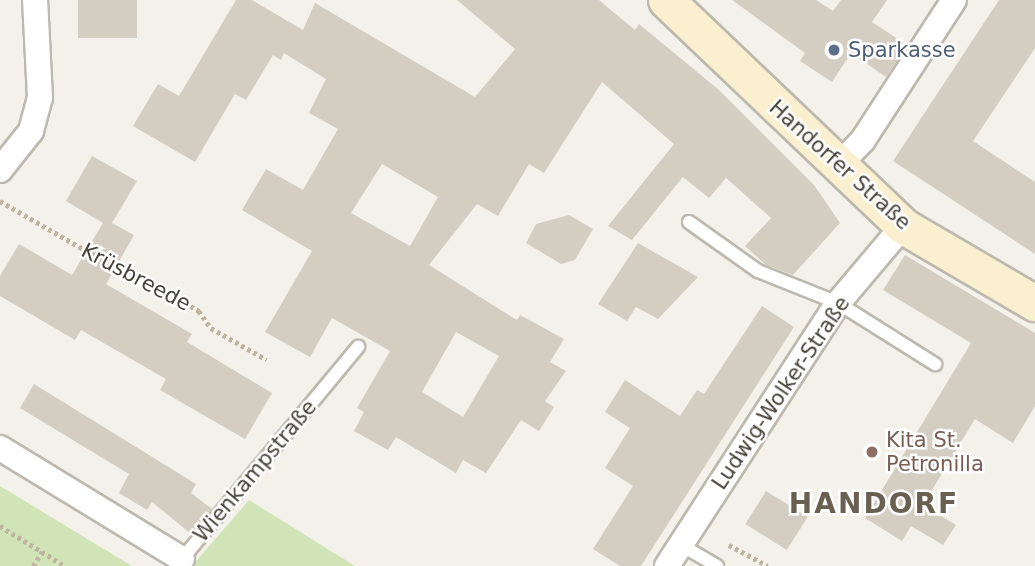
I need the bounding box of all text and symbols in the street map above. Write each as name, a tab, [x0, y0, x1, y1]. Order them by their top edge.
place label: Sparkasse	[848, 37, 956, 63]
marker: Sparkasse	[826, 42, 842, 58]
street label: Handorfer Straße	[764, 95, 916, 235]
street label: Krüsbreede	[77, 238, 195, 316]
street label: Ludwig-Wolker-Straße	[707, 292, 855, 494]
street label: Wienkampstraße	[188, 395, 322, 547]
place label: Kita St. Petronilla	[886, 427, 984, 477]
marker: Kita St. Petronilla	[864, 444, 880, 460]
district label: HANDORF	[790, 487, 958, 521]

